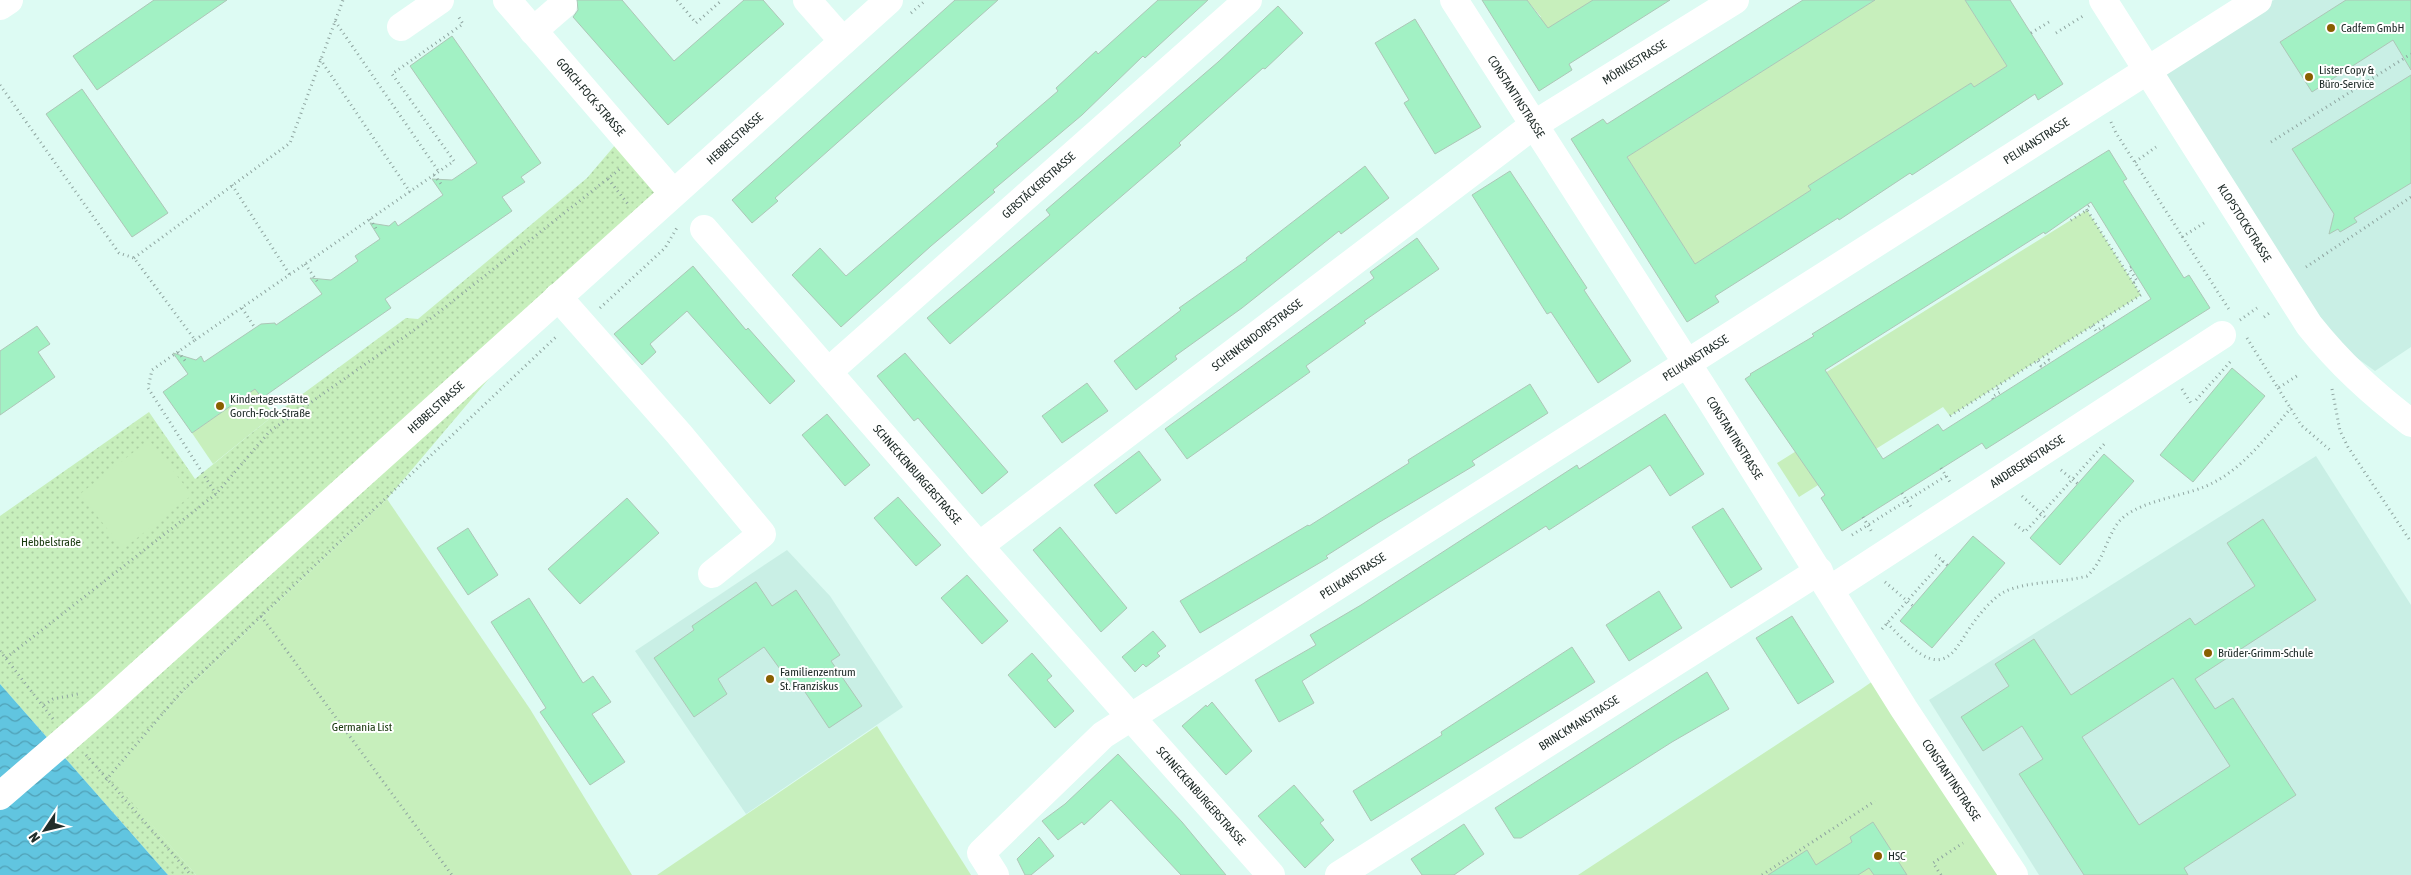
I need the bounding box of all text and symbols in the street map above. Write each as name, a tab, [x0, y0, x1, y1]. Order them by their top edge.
place label: Cadfem GmbH	[2341, 21, 2404, 35]
marker: Cadfem GmbH	[2325, 22, 2337, 34]
street label: MÖRIKESTRASSE	[1600, 37, 1669, 87]
street label: CONSTANTINSTRASSE	[1485, 53, 1548, 141]
street label: GORCH-FOCK-STRASSE	[553, 55, 628, 139]
place label: Lister Copy & Büro-Service	[2319, 63, 2375, 91]
marker: Lister Copy & Büro-Service	[2303, 71, 2315, 83]
street label: HEBBELSTRASSE	[704, 110, 766, 168]
street label: PELIKANSTRASSE	[2001, 115, 2072, 167]
street label: GERSTÄCKERSTRASSE	[999, 149, 1078, 221]
street label: KLOPSTOCKSTRASSE	[2215, 182, 2274, 264]
street label: SCHENKENDORFSTRASSE	[1209, 296, 1305, 374]
street label: PELIKANSTRASSE	[1660, 332, 1731, 384]
street label: HEBBELSTRASSE	[405, 379, 467, 436]
place label: Kindertagesstätte Gorch-Fock-Straße	[230, 392, 310, 420]
street label: CONSTANTINSTRASSE	[1703, 394, 1766, 482]
marker: Kindertagesstätte Gorch-Fock-Straße	[214, 400, 226, 412]
street label: SCHNECKENBURGERSTRASSE	[870, 422, 964, 527]
street label: ANDERSENSTRASSE	[1988, 432, 2067, 491]
park label: Hebbelstraße	[21, 535, 81, 549]
street label: PELIKANSTRASSE	[1317, 550, 1388, 602]
place label: Brüder-Grimm-Schule	[2218, 646, 2313, 660]
marker: Brüder-Grimm-Schule	[2202, 647, 2214, 659]
place label: Familienzentrum St. Franziskus	[780, 665, 856, 693]
marker: Familienzentrum St. Franziskus	[764, 673, 776, 685]
street label: BRINCKMANSTRASSE	[1536, 693, 1621, 753]
park label: Germania List	[332, 720, 393, 734]
street label: CONSTANTINSTRASSE	[1919, 737, 1983, 824]
street label: SCHNECKENBURGERSTRASSE	[1154, 744, 1248, 848]
north arrow	[20, 805, 70, 855]
text: N	[25, 829, 43, 845]
place label: HSC	[1888, 849, 1906, 863]
marker: HSC	[1872, 850, 1884, 862]

